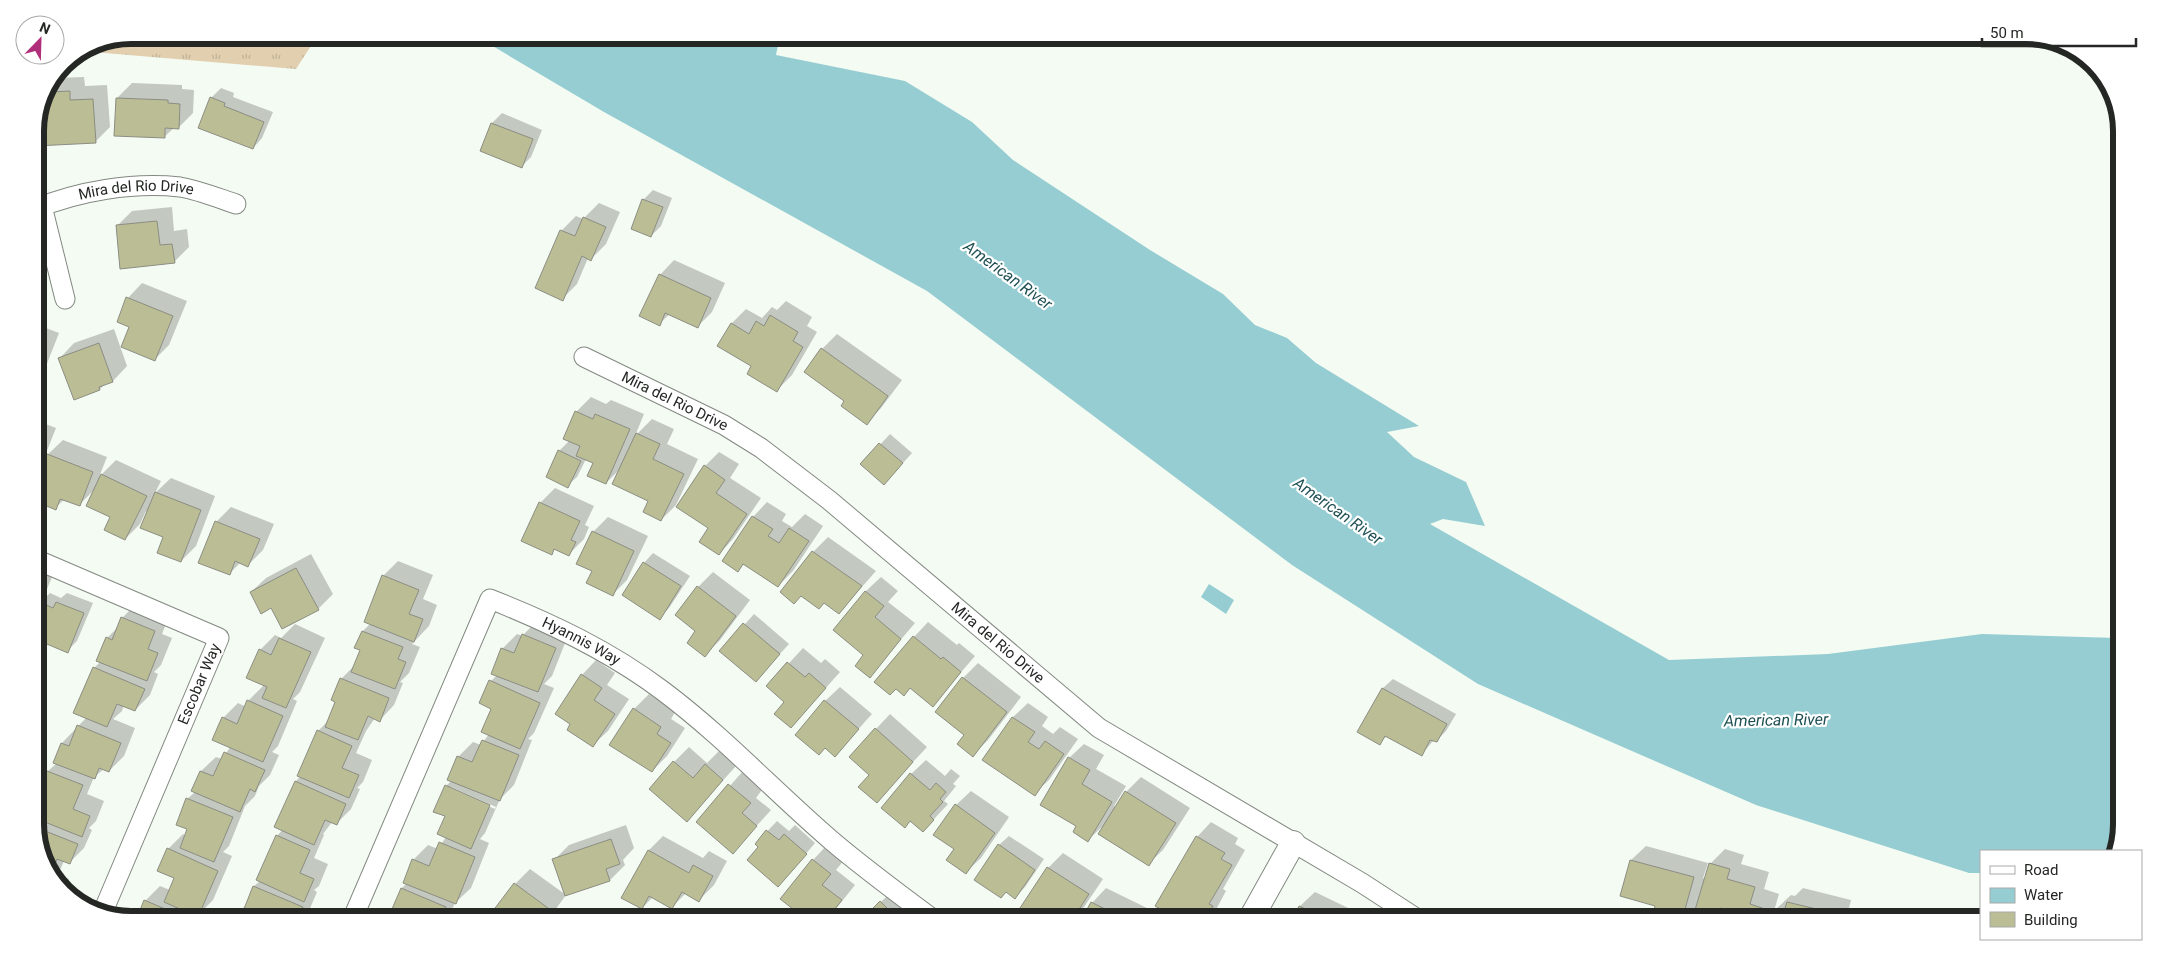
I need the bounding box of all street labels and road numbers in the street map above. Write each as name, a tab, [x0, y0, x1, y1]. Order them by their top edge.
street label: Mira del Rio Drive	[77, 177, 196, 204]
street label: Mira del Rio Drive	[619, 368, 731, 435]
street label: Mira del Rio Drive	[948, 598, 1048, 687]
street label: Hyannis Way	[539, 613, 624, 669]
street label: Escobar Way	[174, 641, 224, 727]

